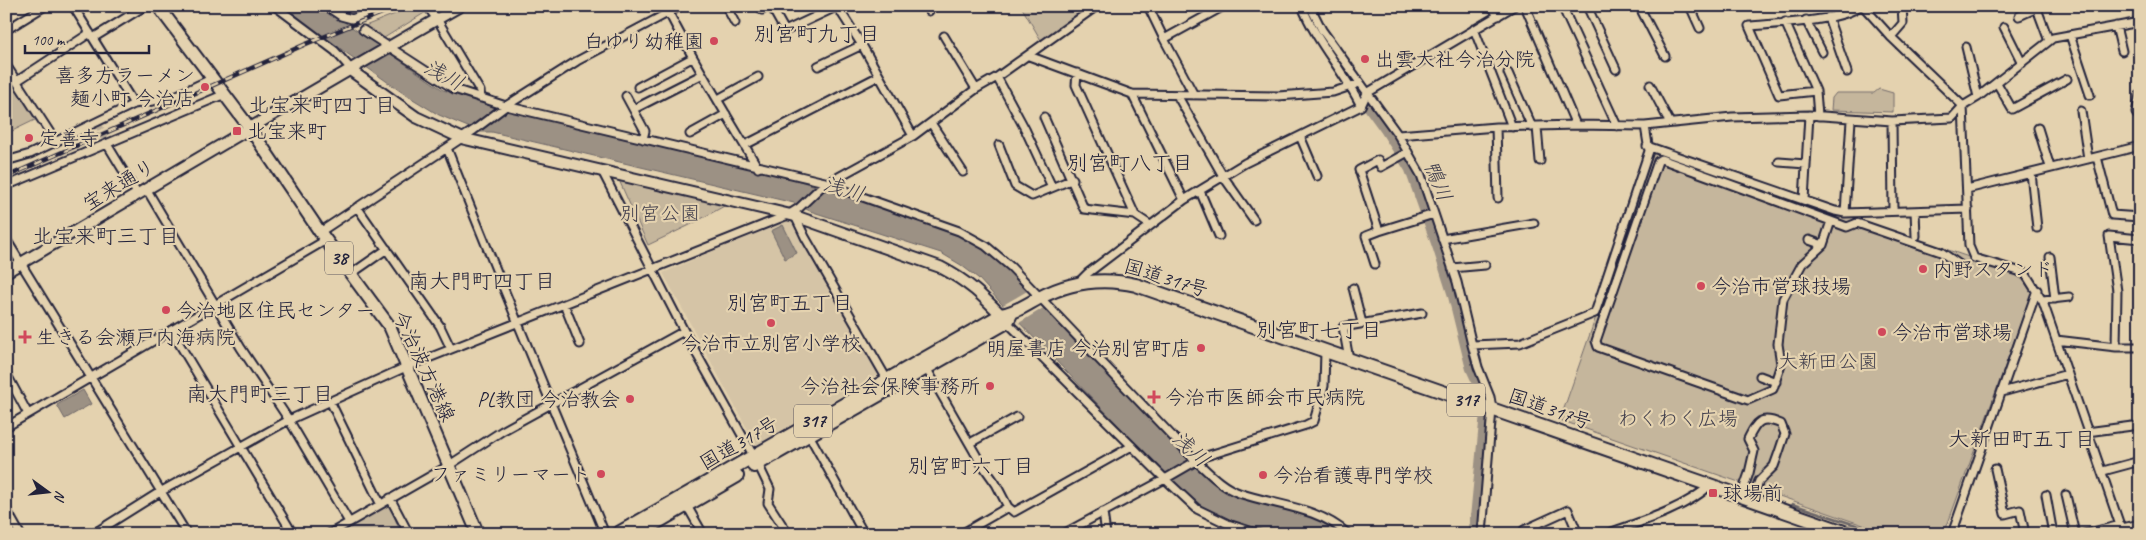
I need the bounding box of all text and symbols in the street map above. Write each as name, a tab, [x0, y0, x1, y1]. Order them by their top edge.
district label: 別宮町九丁目	[754, 21, 880, 47]
scale bar	[25, 22, 149, 54]
place label: 白ゆり幼稚園	[584, 29, 704, 54]
text: 100 m	[32, 31, 66, 50]
marker: 白ゆり幼稚園	[708, 35, 720, 47]
place label: 出雲大社今治分院	[1375, 47, 1535, 72]
marker: 出雲大社今治分院	[1359, 53, 1371, 65]
water label: 浅川	[419, 54, 469, 96]
place label: 喜多方ラーメン 麺小町 今治店	[55, 63, 195, 111]
marker: 喜多方ラーメン 麺小町 今治店	[199, 81, 211, 93]
district label: 北宝来町四丁目	[249, 92, 396, 118]
place label: 北宝来町	[247, 119, 327, 144]
marker: 北宝来町	[231, 125, 243, 137]
place label: 定善寺	[39, 126, 99, 151]
marker: 定善寺	[23, 132, 35, 144]
district label: 別宮町八丁目	[1067, 150, 1193, 176]
street label: 宝来通り	[78, 154, 160, 216]
water label: 鴨川	[1418, 157, 1458, 205]
water label: 浅川	[820, 170, 868, 208]
park label: 別宮公園	[620, 201, 700, 226]
district label: 北宝来町三丁目	[33, 223, 180, 249]
road number: 38	[325, 242, 353, 274]
street label: 国道317号	[1121, 253, 1211, 303]
place label: 内野スタンド	[1933, 257, 2053, 282]
marker: 内野スタンド	[1917, 263, 1929, 275]
district label: 南大門町四丁目	[409, 268, 556, 294]
place label: 今治市営球技場	[1711, 274, 1851, 299]
marker: 今治市営球技場	[1695, 280, 1707, 292]
district label: 別宮町五丁目	[727, 290, 853, 316]
place label: 今治地区住民センター	[176, 298, 375, 323]
marker: 今治地区住民センター	[160, 304, 172, 316]
street label: 今治波方港線	[387, 306, 461, 426]
marker: 今治市立別宮小学校	[765, 317, 777, 329]
district label: 別宮町七丁目	[1256, 317, 1382, 343]
place label: 今治市営球場	[1892, 320, 2012, 345]
place label: 生きる会瀬戸内海病院	[36, 325, 236, 350]
marker: 今治市営球場	[1876, 326, 1888, 338]
marker: 生きる会瀬戸内海病院	[18, 330, 32, 344]
place label: 今治市立別宮小学校	[681, 331, 861, 356]
place label: 明屋書店 今治別宮町店	[986, 336, 1191, 361]
marker: 明屋書店 今治別宮町店	[1195, 342, 1207, 354]
park label: 大新田公園	[1778, 349, 1878, 374]
place label: 今治社会保険事務所	[800, 374, 980, 399]
marker: 今治社会保険事務所	[984, 380, 996, 392]
district label: 南大門町三丁目	[187, 381, 334, 407]
street label: 国道317号	[1505, 383, 1595, 435]
road number: 317	[1447, 384, 1485, 416]
place label: 今治市医師会市民病院	[1165, 385, 1365, 410]
place label: PL教団 今治教会	[477, 387, 620, 412]
marker: 今治市医師会市民病院	[1147, 390, 1161, 404]
marker: PL教団 今治教会	[624, 393, 636, 405]
road number: 317	[794, 404, 832, 438]
park label: わくわく広場	[1618, 406, 1738, 431]
street label: 国道317号	[695, 410, 783, 476]
water label: 浅川	[1167, 425, 1215, 473]
district label: 大新田町五丁目	[1949, 426, 2096, 452]
district label: 別宮町六丁目	[908, 453, 1034, 479]
place label: ファミリーマート	[431, 462, 591, 487]
place label: 今治看護専門学校	[1273, 463, 1433, 488]
north arrow	[22, 468, 72, 518]
marker: ファミリーマート	[595, 468, 607, 480]
marker: 今治看護専門学校	[1257, 469, 1269, 481]
place label: 球場前	[1723, 481, 1783, 506]
marker: 球場前	[1707, 487, 1719, 499]
text: N	[50, 489, 69, 504]

